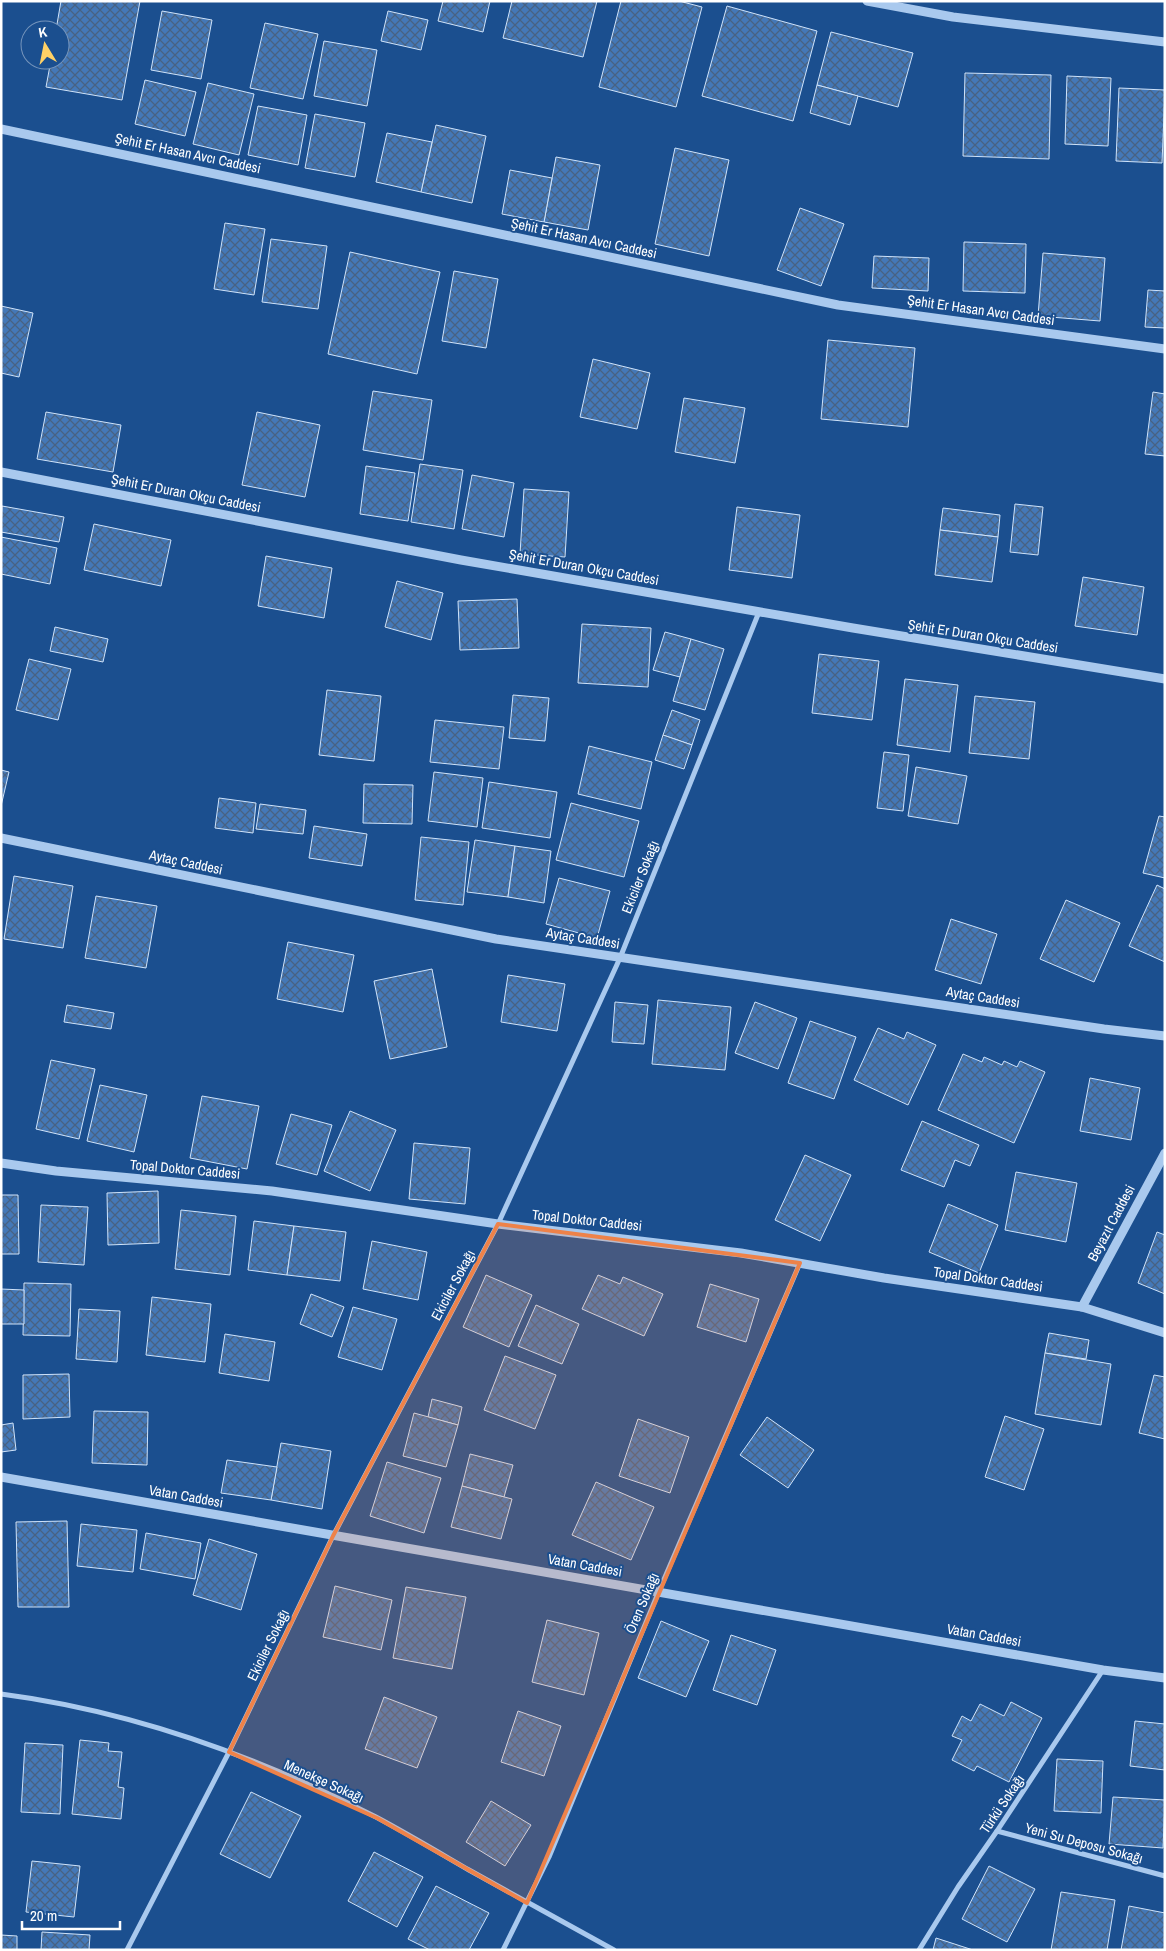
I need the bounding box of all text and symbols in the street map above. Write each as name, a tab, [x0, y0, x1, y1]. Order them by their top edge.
north arrow	[20, 20, 70, 70]
text: K	[37, 22, 49, 42]
street label: Şehit Er Hasan Avcı Caddesi	[114, 129, 262, 177]
street label: Şehit Er Hasan Avcı Caddesi	[510, 214, 658, 262]
street label: Şehit Er Hasan Avcı Caddesi	[906, 291, 1056, 329]
street label: Şehit Er Duran Okçu Caddesi	[110, 470, 262, 516]
street label: Şehit Er Duran Okçu Caddesi	[508, 545, 660, 589]
street label: Şehit Er Duran Okçu Caddesi	[907, 615, 1059, 657]
street label: Ekiciler Sokağı	[617, 838, 663, 916]
street label: Aytaç Caddesi	[147, 845, 224, 879]
street label: Aytaç Caddesi	[544, 923, 621, 953]
street label: Aytaç Caddesi	[944, 982, 1021, 1012]
street label: Topal Doktor Caddesi	[129, 1155, 241, 1183]
street label: Beyazıt Caddesi	[1083, 1182, 1139, 1264]
street label: Topal Doktor Caddesi	[531, 1205, 643, 1235]
street label: Ekiciler Sokağı	[427, 1247, 479, 1323]
street label: Topal Doktor Caddesi	[932, 1262, 1044, 1296]
street label: Vatan Caddesi	[147, 1481, 225, 1511]
street label: Vatan Caddesi	[546, 1550, 624, 1580]
street label: Ören Sokağı	[621, 1570, 663, 1636]
street label: Ekiciler Sokağı	[243, 1606, 293, 1684]
street label: Vatan Caddesi	[945, 1620, 1023, 1650]
street label: Menekşe Sokağı	[281, 1755, 367, 1807]
street label: Türkü Sokağı	[976, 1771, 1028, 1837]
street label: Yeni Su Deposu Sokağı	[1023, 1819, 1145, 1867]
scale bar	[22, 1898, 120, 1930]
text: 20 m	[30, 1905, 57, 1926]

